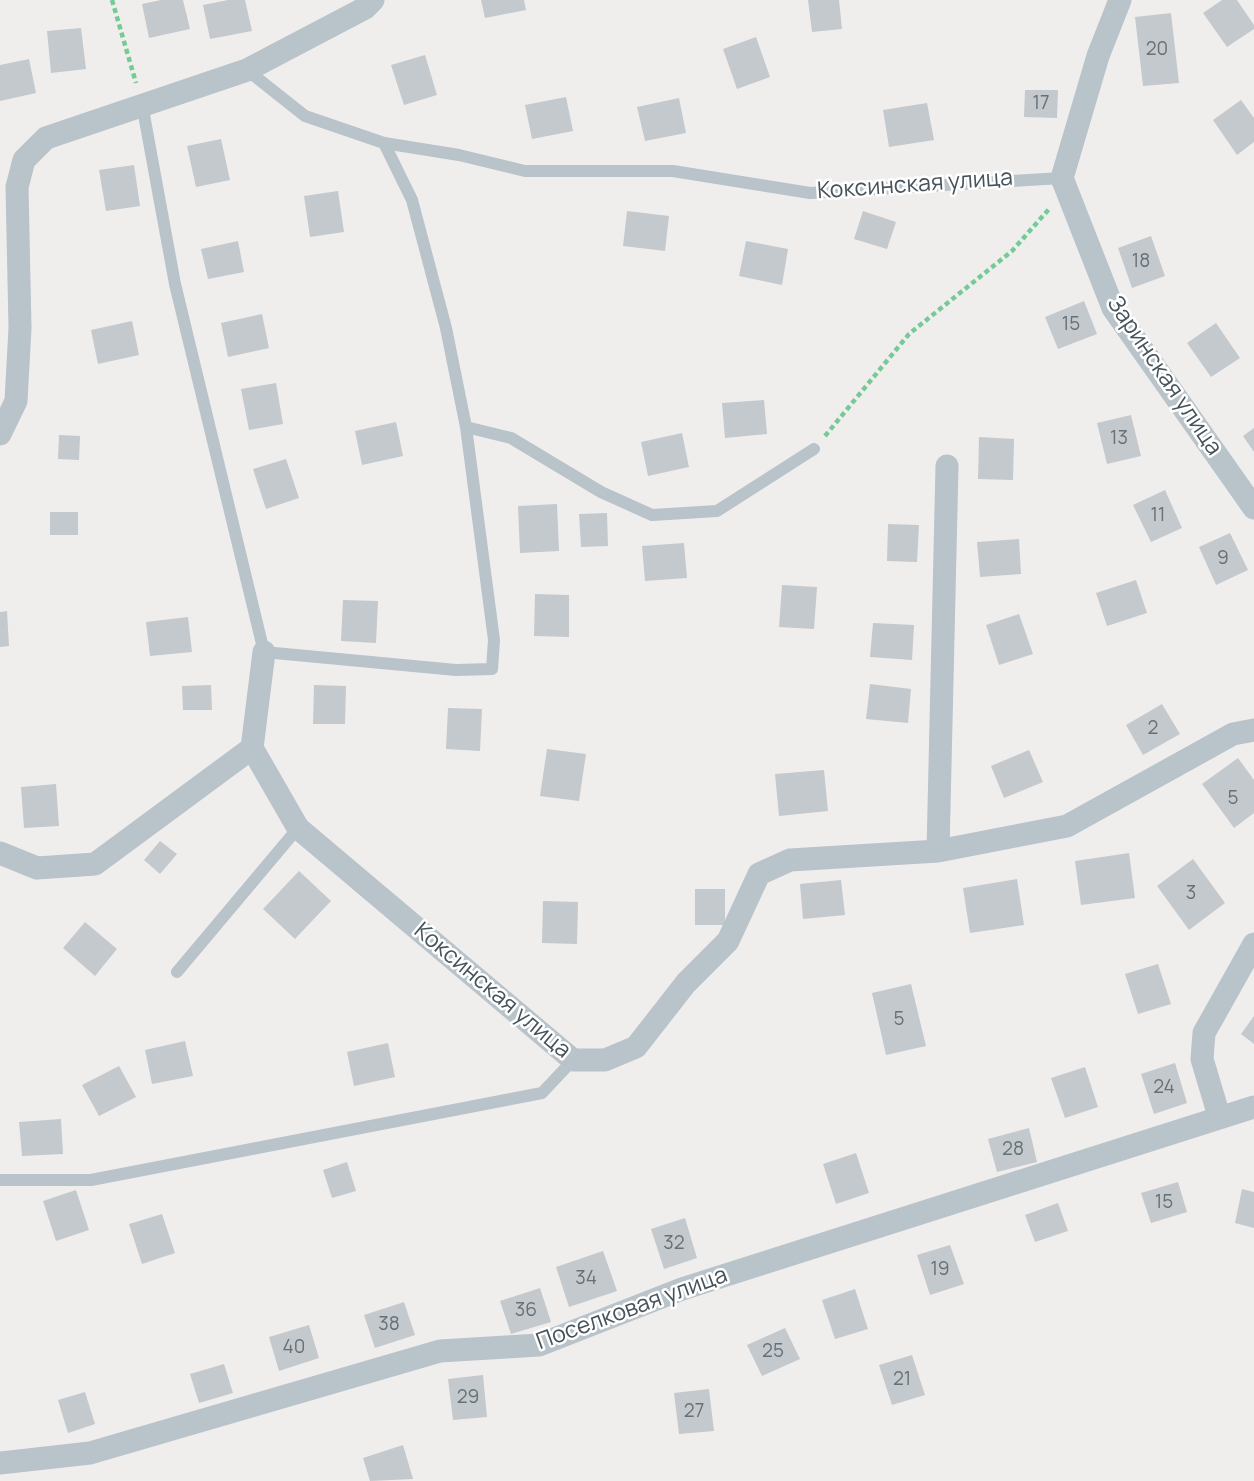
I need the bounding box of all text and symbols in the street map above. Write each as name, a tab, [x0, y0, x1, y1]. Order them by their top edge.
house number: 20	[1146, 39, 1168, 61]
house number: 17	[1033, 93, 1049, 115]
street label: Коксинская улица	[816, 164, 1014, 206]
house number: 18	[1132, 251, 1150, 273]
street label: Заринская улица	[1101, 291, 1227, 461]
house number: 15	[1062, 314, 1080, 336]
house number: 13	[1110, 428, 1128, 450]
house number: 11	[1151, 505, 1165, 527]
house number: 9	[1217, 548, 1229, 570]
house number: 2	[1148, 718, 1158, 740]
house number: 5	[1228, 788, 1238, 810]
house number: 3	[1186, 883, 1196, 905]
street label: Коксинская улица	[408, 917, 576, 1065]
house number: 5	[894, 1009, 904, 1031]
house number: 24	[1153, 1077, 1175, 1099]
house number: 28	[1002, 1139, 1024, 1161]
house number: 15	[1155, 1192, 1173, 1214]
house number: 32	[663, 1233, 685, 1255]
house number: 19	[930, 1259, 950, 1281]
street label: Поселковая улица	[533, 1262, 731, 1356]
house number: 34	[575, 1268, 597, 1290]
house number: 36	[515, 1300, 537, 1322]
house number: 38	[378, 1314, 400, 1336]
house number: 40	[283, 1337, 305, 1359]
house number: 25	[762, 1341, 784, 1363]
house number: 21	[893, 1369, 911, 1391]
house number: 29	[457, 1387, 479, 1409]
house number: 27	[684, 1401, 704, 1423]

